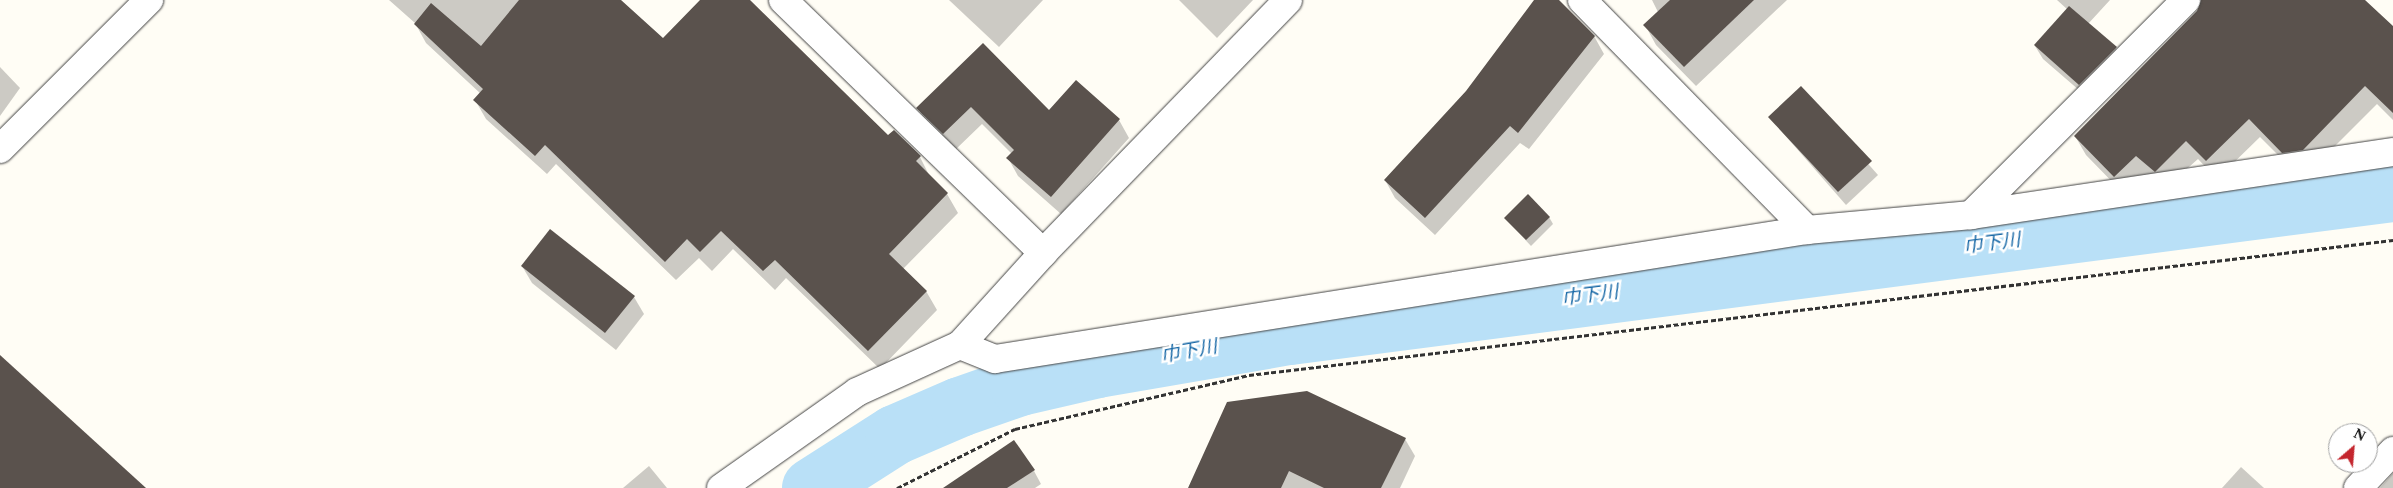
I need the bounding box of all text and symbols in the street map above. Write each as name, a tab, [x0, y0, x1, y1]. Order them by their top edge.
water label: 巾下川	[1962, 229, 2022, 259]
water label: 巾下川	[1560, 281, 1620, 311]
water label: 巾下川	[1159, 336, 1219, 368]
north arrow	[2328, 423, 2378, 473]
text: N	[2350, 423, 2369, 447]

